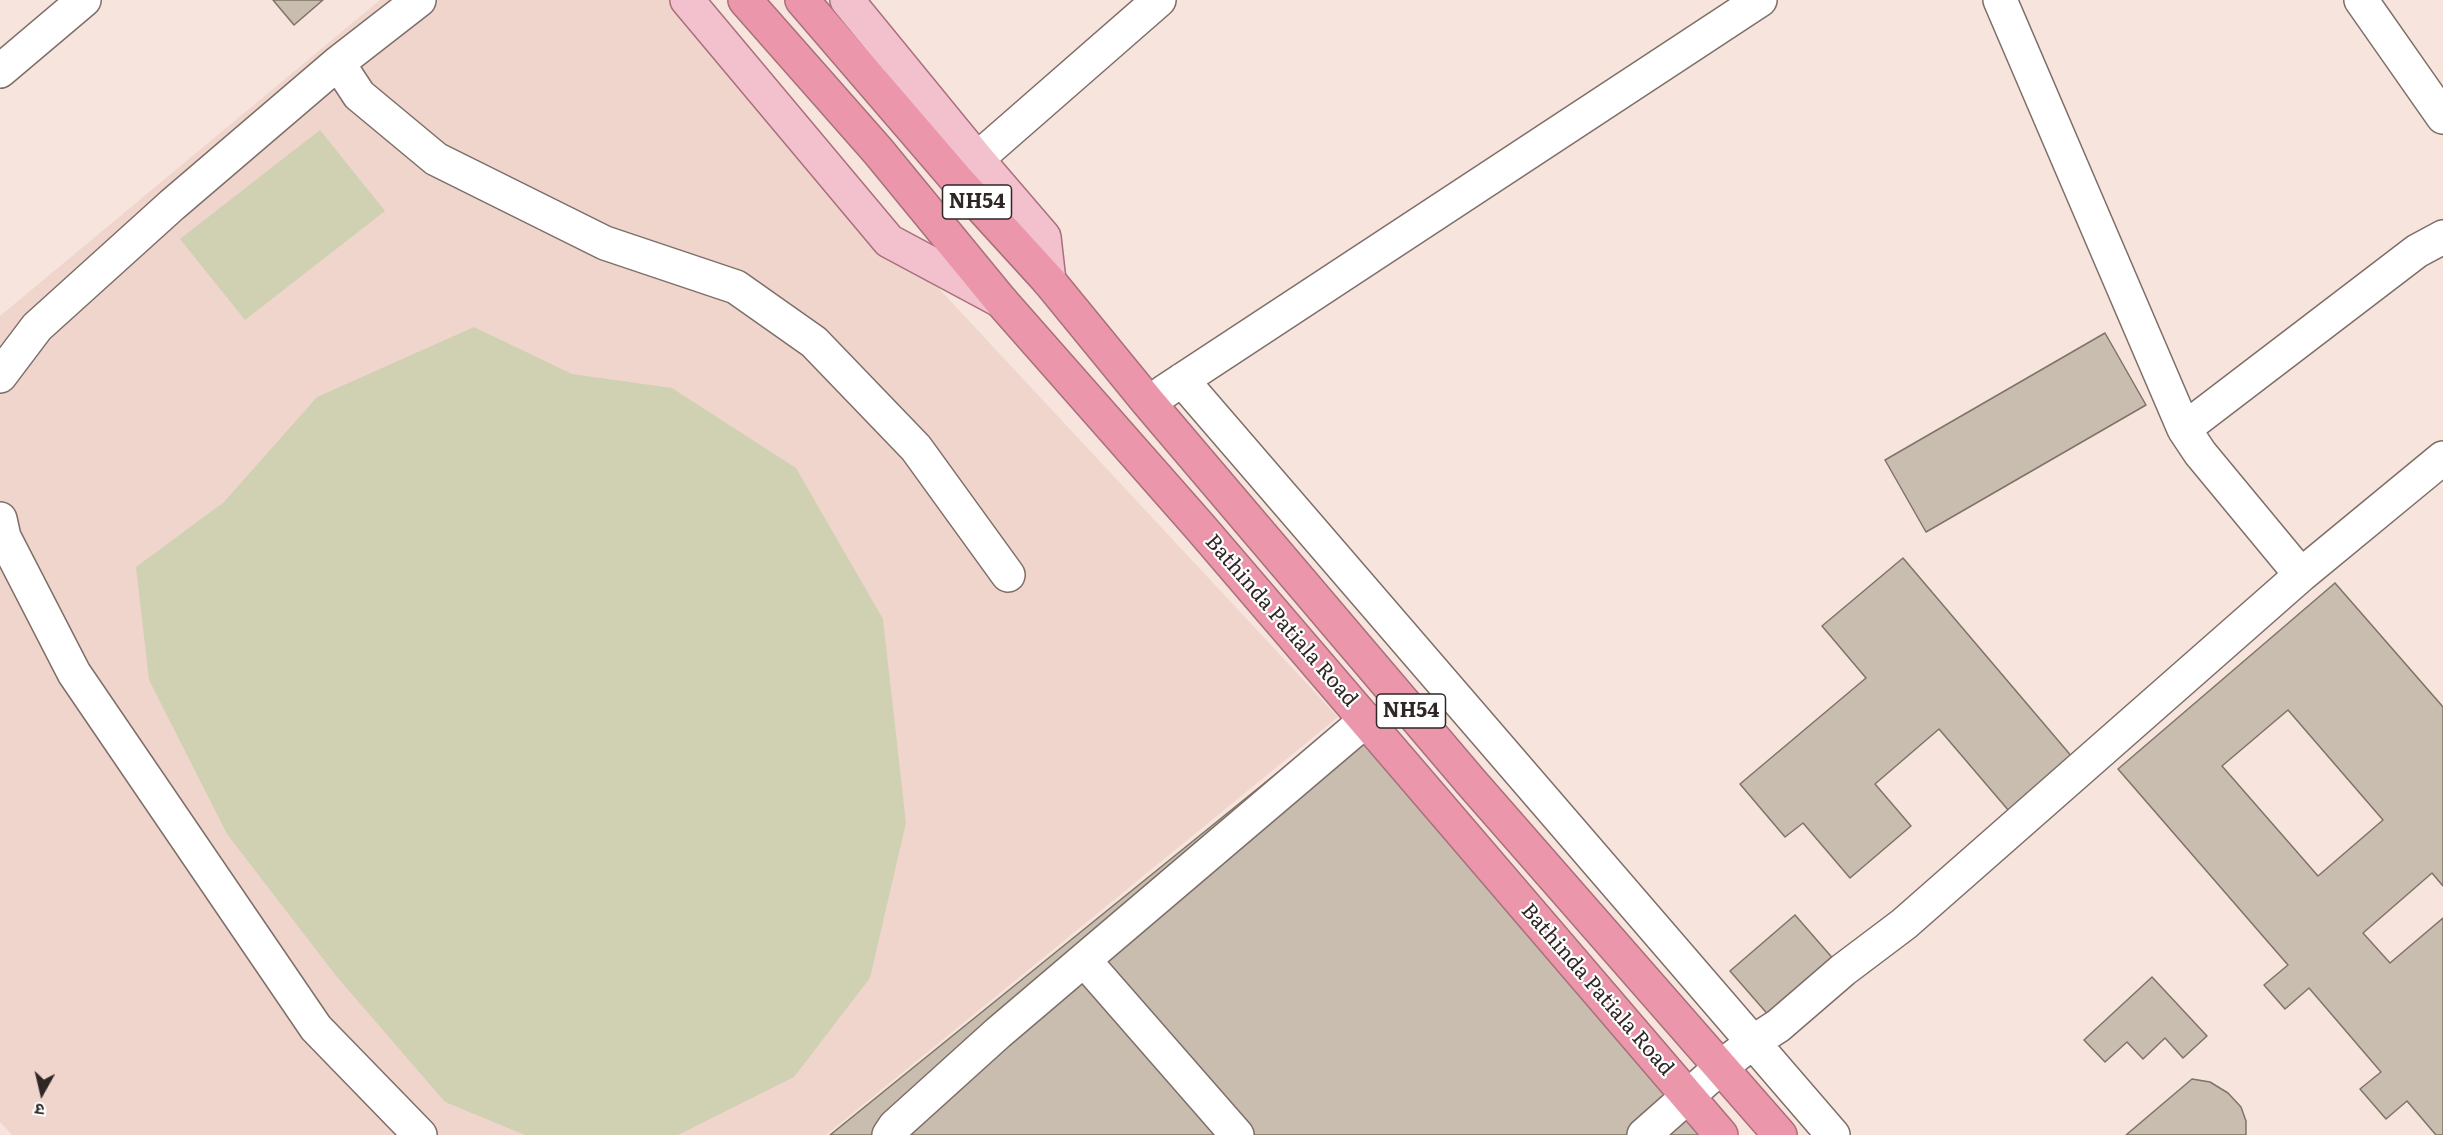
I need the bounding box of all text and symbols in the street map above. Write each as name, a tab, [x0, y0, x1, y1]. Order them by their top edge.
road number: NH54	[942, 185, 1012, 219]
street label: Bathinda Patiala Road	[1199, 530, 1363, 712]
road number: NH54	[1376, 694, 1446, 728]
street label: Bathinda Patiala Road	[1515, 899, 1679, 1081]
north arrow	[12, 1063, 72, 1123]
text: उ	[33, 1098, 46, 1123]

